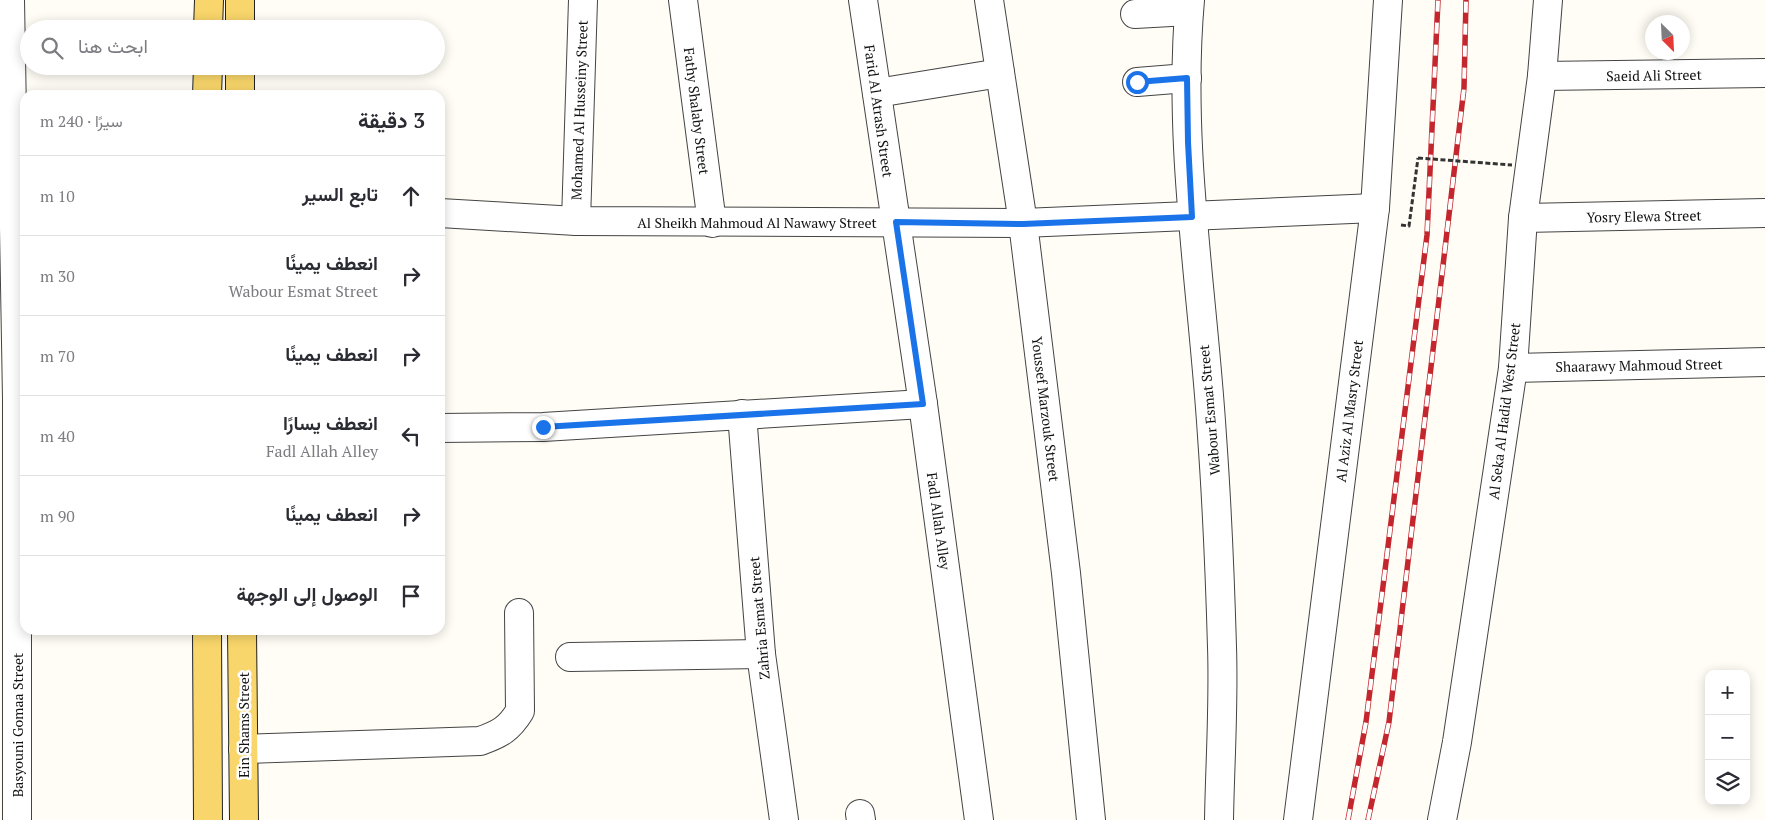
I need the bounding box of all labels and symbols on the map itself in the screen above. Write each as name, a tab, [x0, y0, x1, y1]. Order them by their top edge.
north arrow	[1645, 15, 1690, 60]
street label: Mohamed Al Husseiny Street	[566, 19, 592, 200]
street label: Farid Al Atrash Street	[860, 43, 898, 179]
street label: Fathy Shalaby Street	[680, 46, 714, 176]
street label: Saeid Ali Street	[1606, 65, 1703, 85]
route start	[1126, 71, 1149, 94]
street label: Yosry Elewa Street	[1586, 205, 1702, 227]
street label: Al Sheikh Mahmoud Al Nawawy Street	[637, 213, 877, 232]
street label: Al Seka Al Hadid West Street	[1484, 321, 1524, 500]
street label: Youssef Marzouk Street	[1028, 335, 1064, 483]
street label: Al Aziz Al Masry Street	[1331, 338, 1367, 483]
street label: Wabour Esmat Street	[1194, 343, 1224, 476]
street label: Shaarawy Mahmoud Street	[1555, 354, 1724, 376]
route end	[532, 416, 555, 439]
street label: Fadl Allah Alley	[923, 471, 955, 572]
street label: Zahria Esmat Street	[744, 555, 774, 680]
street label: Basyouni Gomaa Street	[8, 652, 27, 797]
street label: Ein Shams Street	[234, 671, 253, 778]

